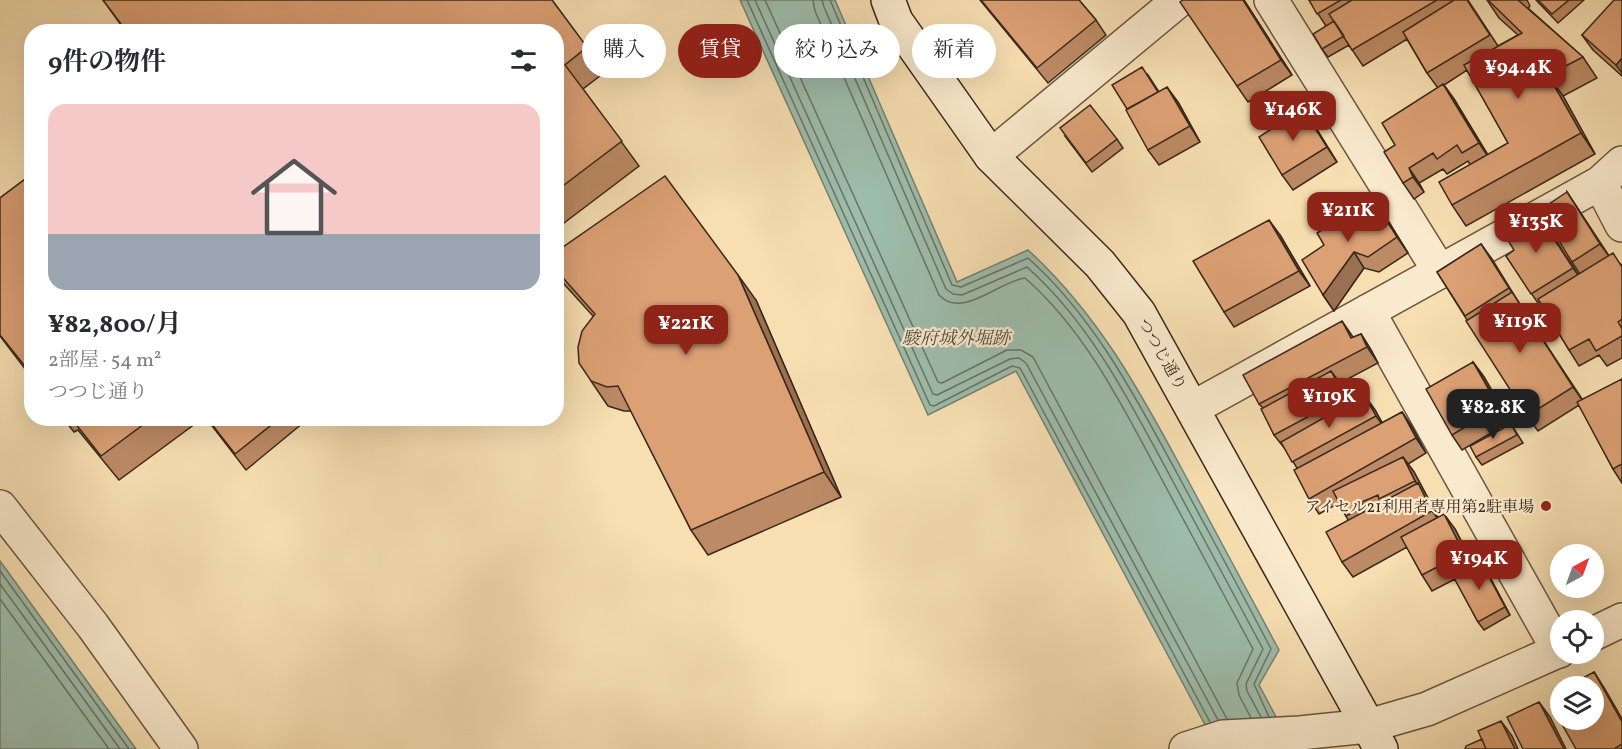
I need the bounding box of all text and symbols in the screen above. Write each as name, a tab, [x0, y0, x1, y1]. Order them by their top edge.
chip: 購入	[582, 24, 666, 78]
chip: 賃貸	[678, 24, 762, 78]
chip: 絞り込み	[774, 24, 900, 78]
chip: 新着	[912, 24, 996, 78]
icon: filters	[507, 44, 540, 77]
text: 9件の物件	[48, 45, 166, 81]
pin: ¥94.4K	[1469, 49, 1567, 100]
text: ¥94.4K	[1484, 54, 1552, 82]
pin: ¥146K	[1251, 91, 1335, 142]
text: ¥146K	[1264, 96, 1322, 124]
icon: home	[240, 143, 348, 251]
pin: ¥211K	[1306, 192, 1390, 243]
text: ¥211K	[1321, 197, 1375, 225]
pin: ¥135K	[1494, 203, 1578, 254]
text: ¥135K	[1509, 208, 1563, 236]
pin: ¥119K	[1478, 303, 1562, 354]
pin: ¥221K	[644, 305, 728, 356]
text: ¥82,800/月	[48, 307, 182, 343]
text: ¥119K	[1493, 308, 1547, 336]
text: ¥221K	[658, 310, 714, 338]
street label: つつじ通り	[1132, 315, 1191, 395]
water label: 駿府城外堀跡	[902, 327, 1013, 352]
text: 2部屋 · 54 m²	[48, 347, 161, 375]
pin: ¥119K	[1287, 378, 1371, 429]
text: つつじ通り	[48, 379, 148, 407]
text: ¥119K	[1302, 383, 1356, 411]
pin: ¥82.8K	[1444, 389, 1542, 440]
text: ¥82.8K	[1461, 394, 1525, 422]
place label: アイセル21利用者専用第2駐車場	[1305, 497, 1534, 519]
marker: アイセル21利用者専用第2駐車場	[1539, 499, 1553, 513]
pin: ¥194K	[1437, 540, 1521, 591]
north arrow	[1550, 544, 1604, 598]
map controls	[1550, 544, 1604, 730]
text: ¥194K	[1450, 545, 1508, 573]
button: locate	[1550, 610, 1604, 664]
button: layers	[1550, 676, 1604, 730]

